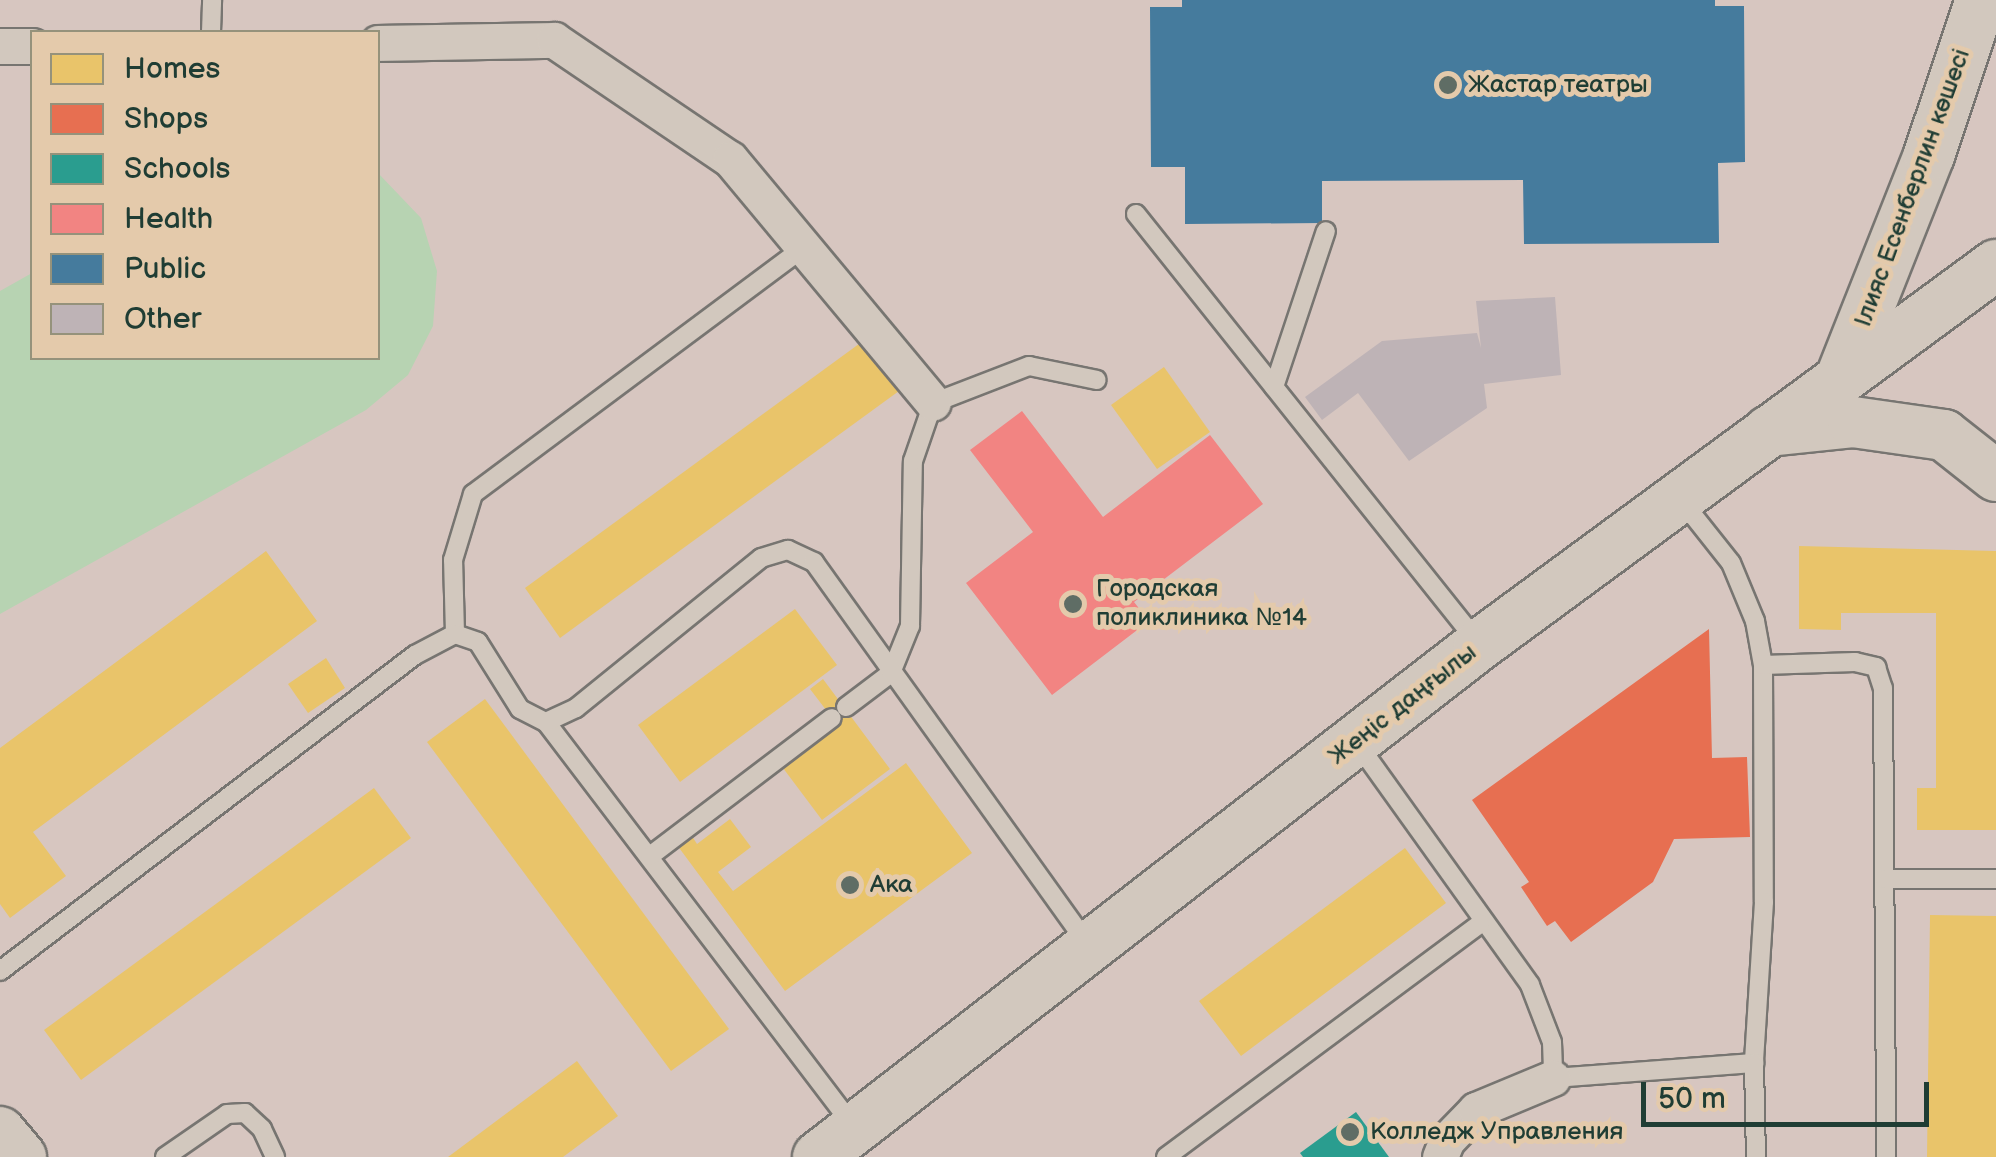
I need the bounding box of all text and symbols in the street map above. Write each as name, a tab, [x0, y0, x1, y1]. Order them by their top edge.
legend	[30, 30, 380, 360]
street label: Ілияс Есенберлин көшесі	[1849, 45, 1977, 331]
text: Homes	[124, 51, 220, 87]
place label: Жастар театры	[1468, 70, 1648, 100]
marker: Жастар театры	[1437, 74, 1459, 96]
text: Shops	[124, 101, 208, 137]
text: Schools	[124, 151, 230, 187]
text: Health	[124, 201, 213, 237]
text: Public	[124, 251, 206, 287]
text: Other	[124, 301, 201, 337]
place label: Городская поликлиника №14	[1096, 575, 1307, 634]
marker: Городская поликлиника №14	[1060, 591, 1086, 617]
street label: Жеңіс даңғылы	[1323, 638, 1483, 772]
place label: Ака	[870, 870, 913, 900]
marker: Ака	[839, 874, 861, 896]
scale bar	[1646, 1062, 1934, 1124]
text: 50 m	[1658, 1081, 1726, 1117]
place label: Колледж Управления	[1370, 1117, 1623, 1147]
marker: Колледж Управления	[1339, 1121, 1361, 1143]

